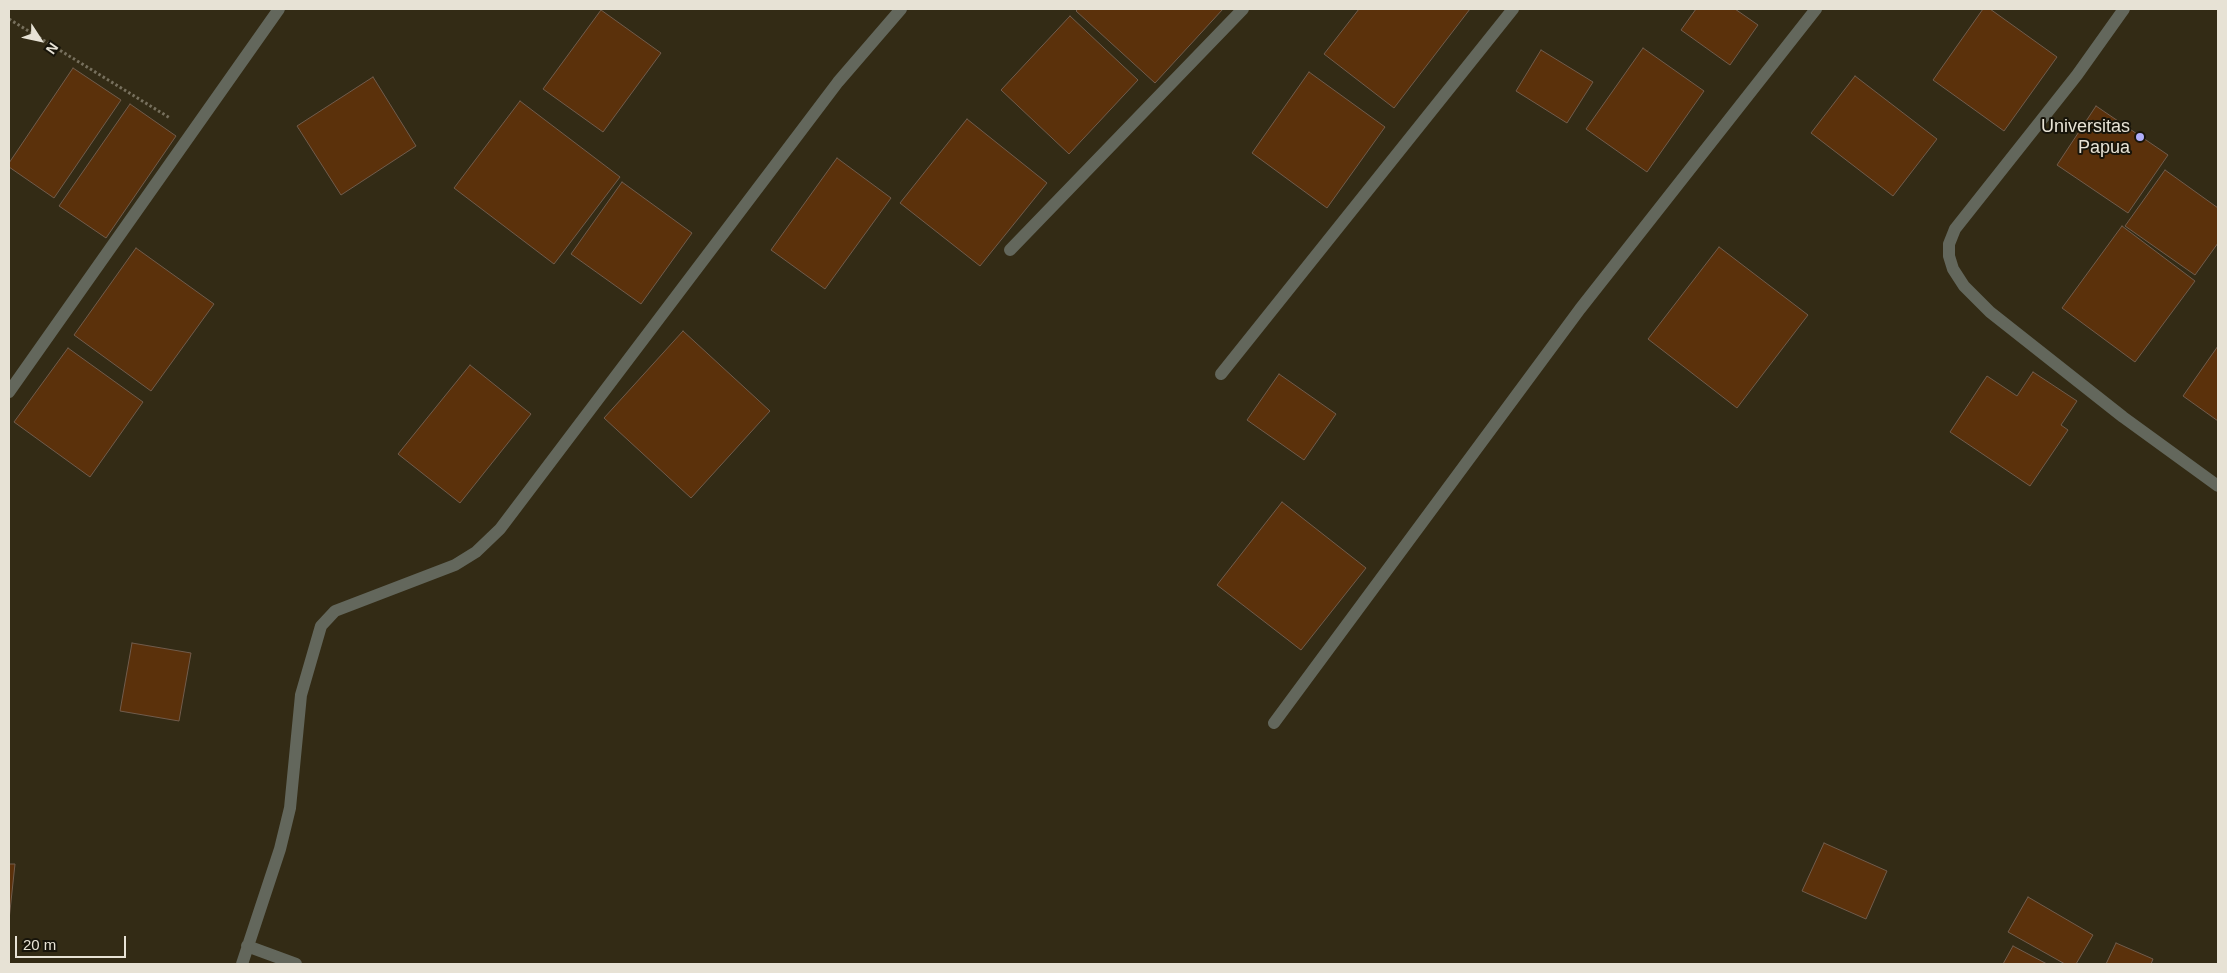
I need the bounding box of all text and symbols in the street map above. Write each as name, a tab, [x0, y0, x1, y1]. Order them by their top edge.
north arrow	[15, 15, 65, 65]
text: N	[43, 40, 62, 57]
place label: Universitas Papua	[2041, 116, 2130, 158]
marker: Universitas Papua	[2134, 131, 2146, 143]
scale bar	[18, 926, 129, 958]
text: 20 m	[23, 936, 56, 953]

